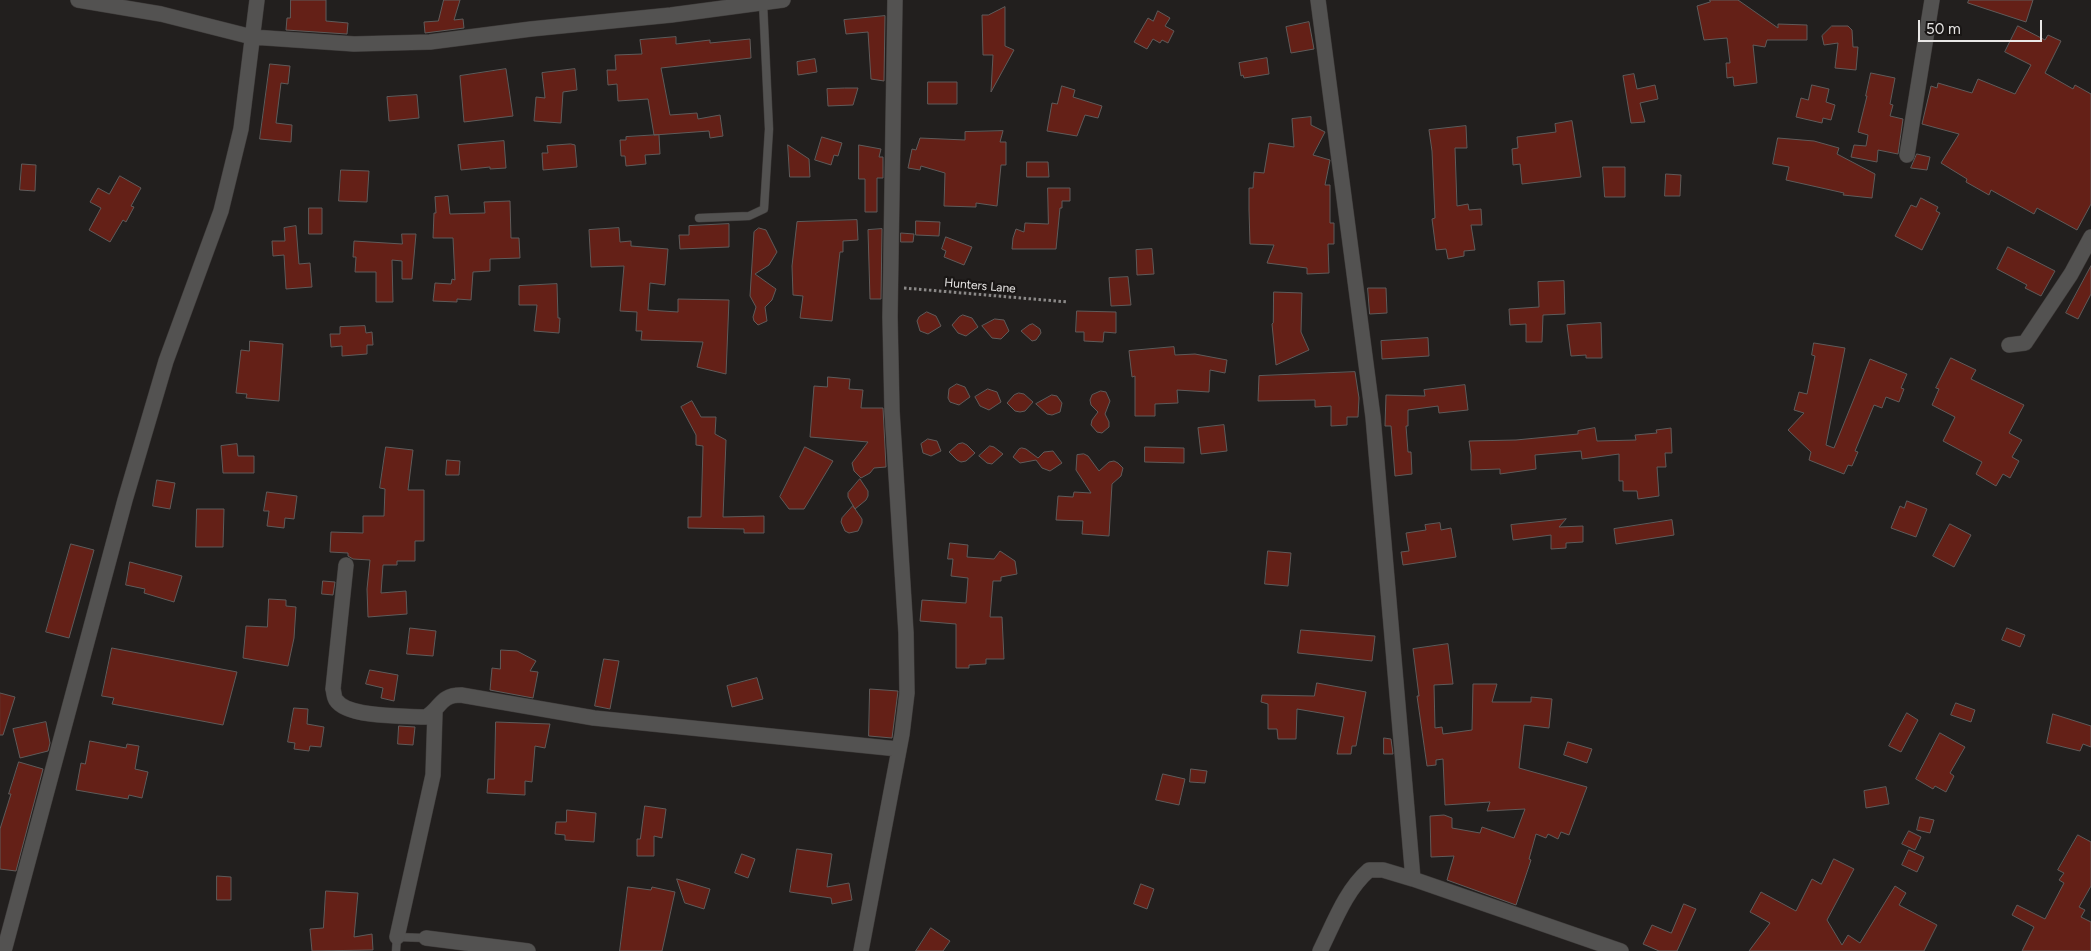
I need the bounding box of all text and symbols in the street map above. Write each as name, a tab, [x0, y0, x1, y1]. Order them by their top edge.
scale bar	[1921, 10, 2045, 42]
text: 50 m	[1926, 20, 1961, 38]
street label: Hunters Lane	[944, 276, 1016, 296]

